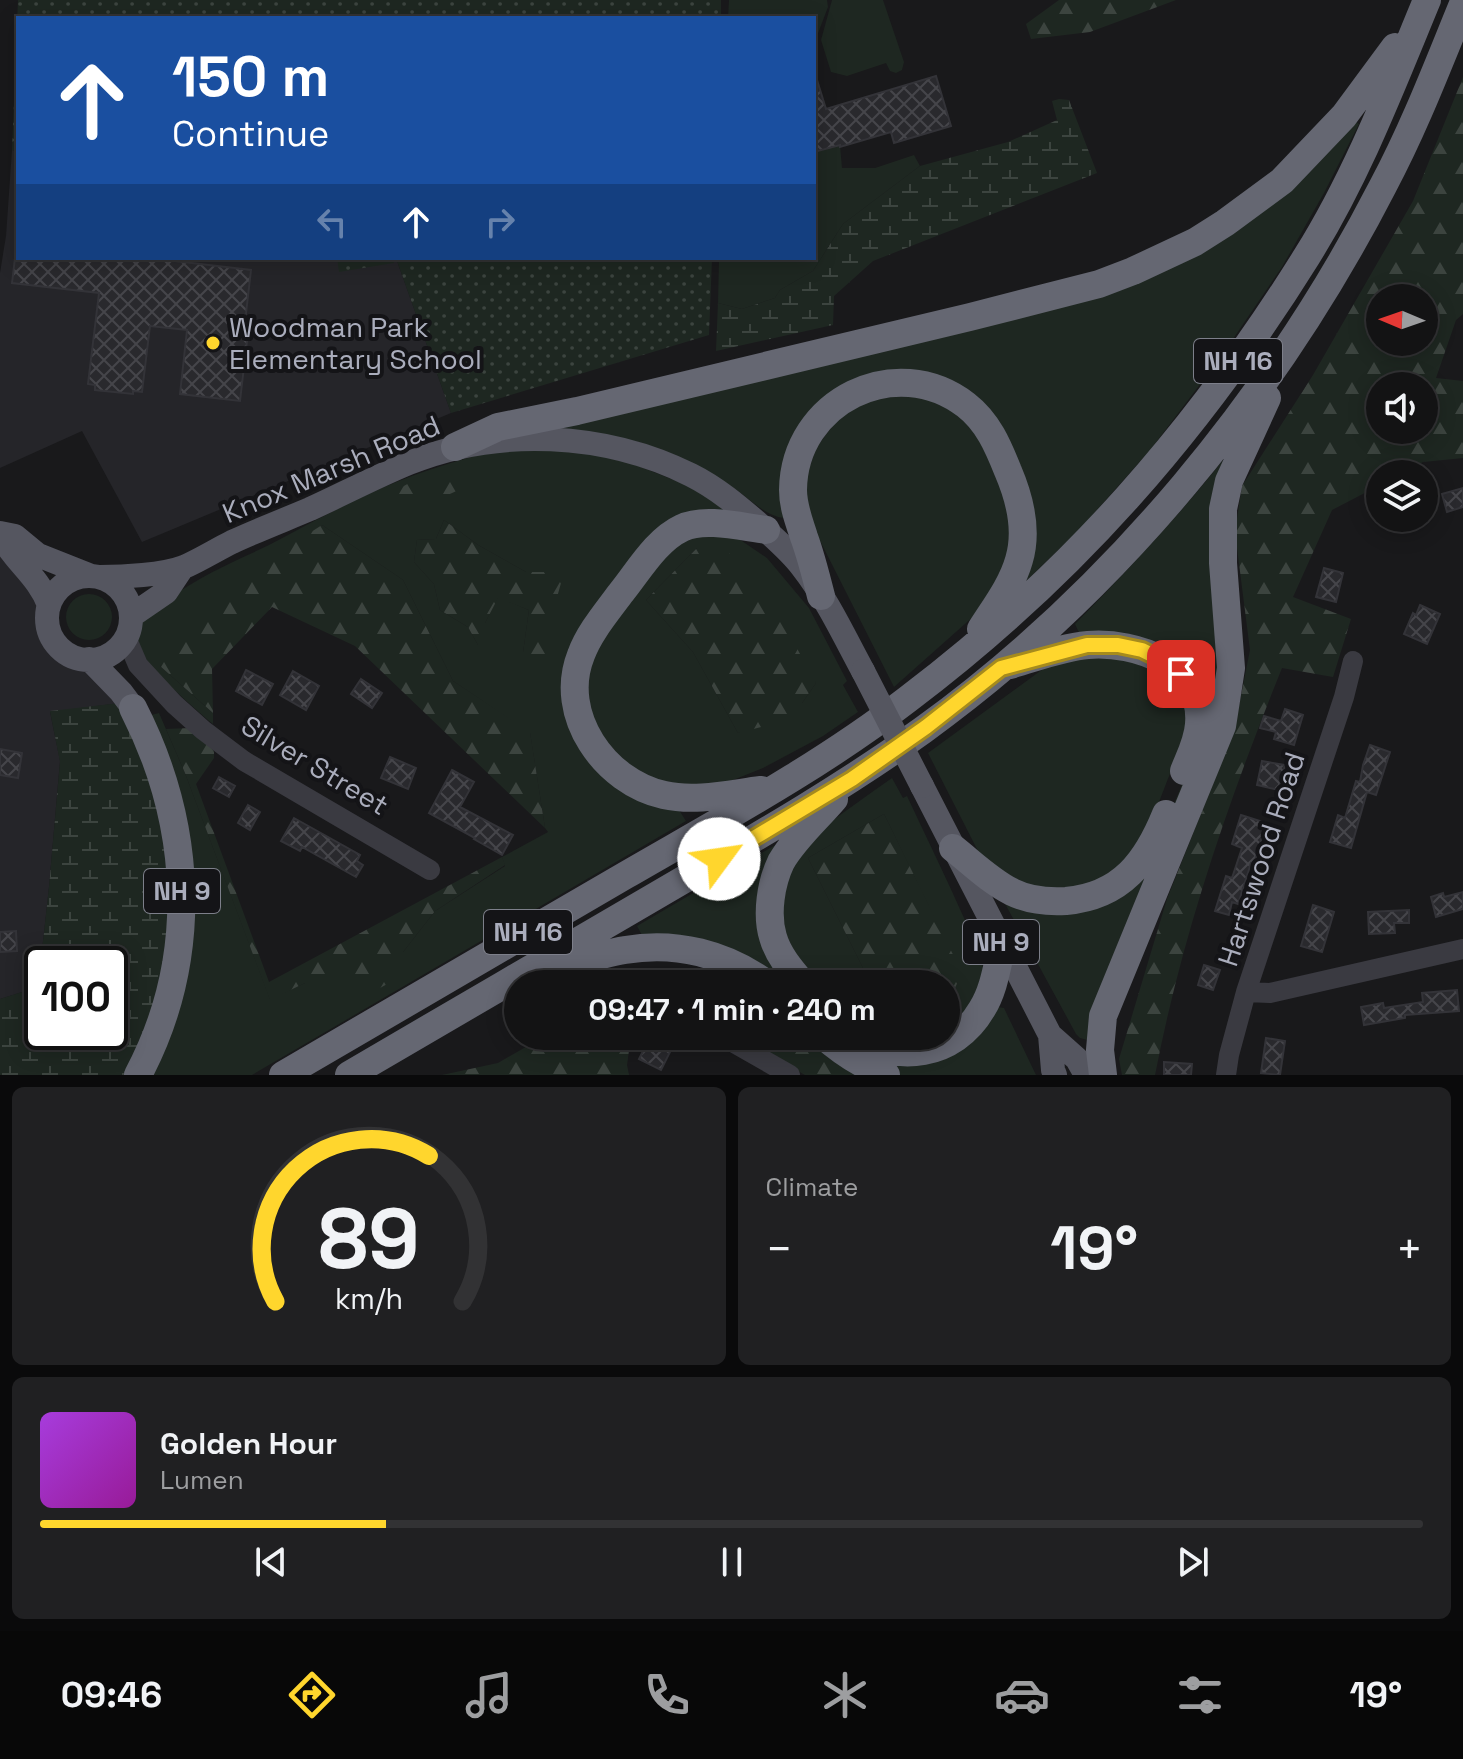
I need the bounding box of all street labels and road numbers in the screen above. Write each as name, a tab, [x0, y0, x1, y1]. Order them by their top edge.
road number: NH 16	[1194, 339, 1282, 383]
street label: Knox Marsh Road	[217, 407, 445, 531]
street label: Silver Street	[235, 707, 395, 823]
street label: Hartswood Road	[1209, 747, 1313, 971]
road number: NH 9	[144, 869, 220, 913]
road number: NH 16	[484, 910, 572, 954]
road number: NH 9	[963, 920, 1039, 964]

